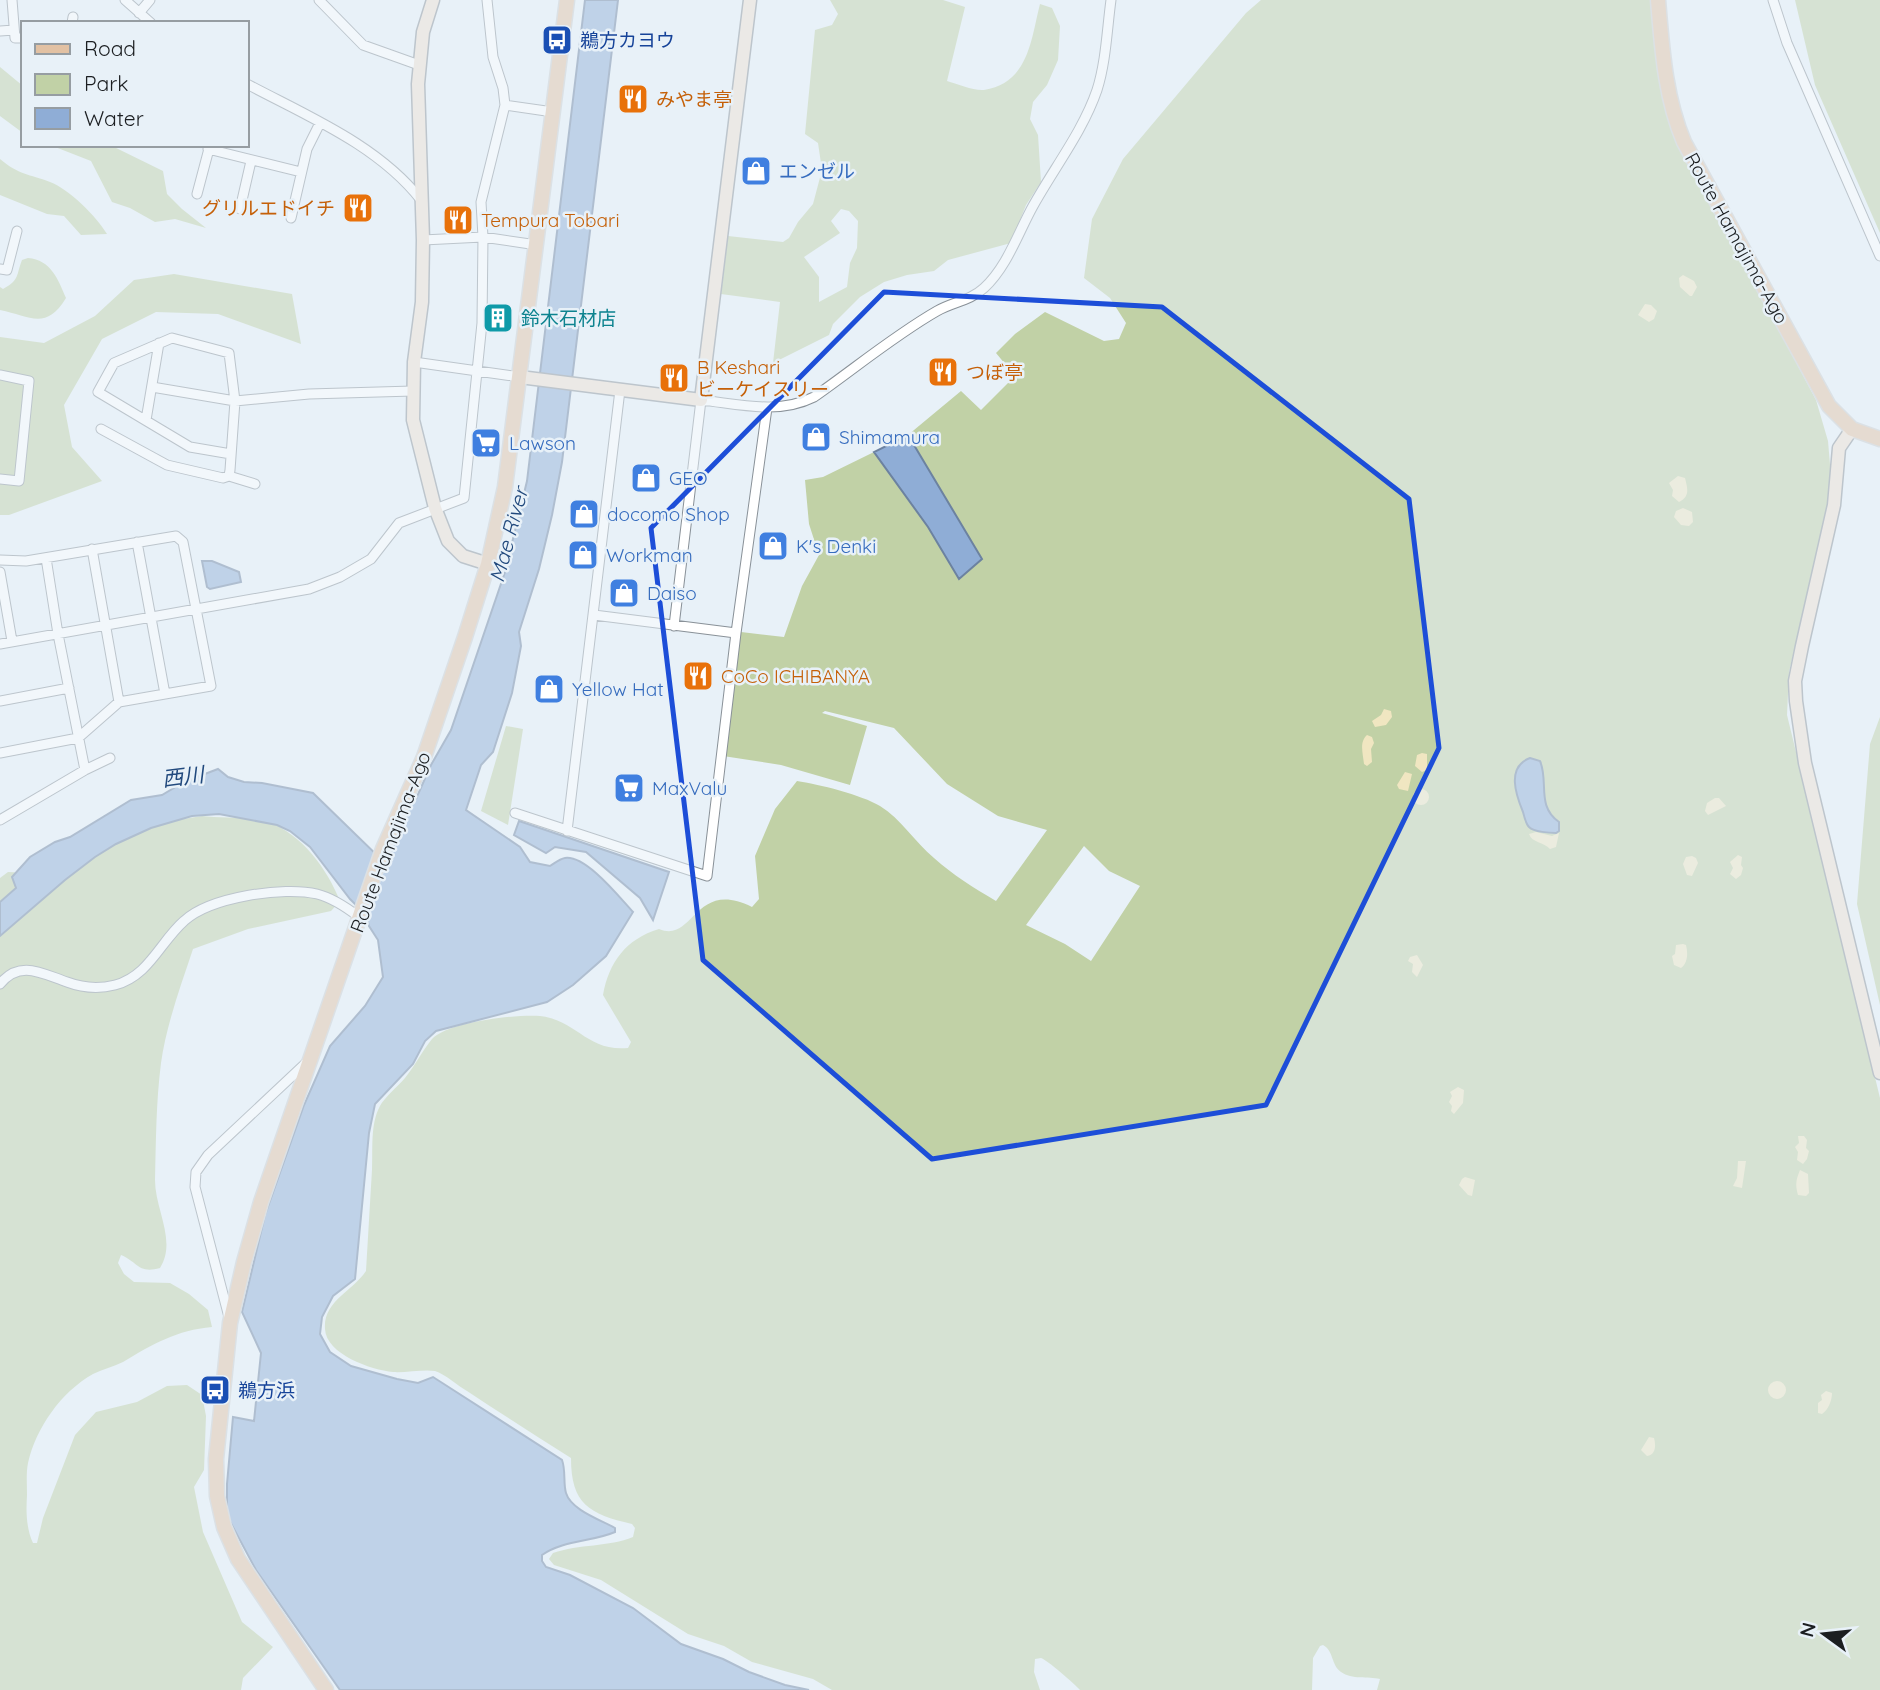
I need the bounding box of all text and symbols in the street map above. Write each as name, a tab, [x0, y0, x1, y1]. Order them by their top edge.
legend	[21, 21, 248, 147]
bus stop icon: 鵜方カヨウ	[540, 23, 574, 57]
place label: 鵜方カヨウ	[580, 28, 675, 52]
text: Road	[84, 35, 136, 61]
text: Park	[84, 70, 128, 96]
restaurant icon: みやま亭	[616, 82, 650, 116]
place label: みやま亭	[656, 87, 732, 111]
text: Water	[84, 105, 144, 131]
street label: Route Hamajima-Ago	[1680, 148, 1794, 328]
shop icon: エンゼル	[739, 154, 773, 188]
place label: エンゼル	[779, 159, 855, 183]
restaurant icon: グリルエドイチ	[341, 191, 375, 225]
place label: グリルエドイチ	[202, 196, 335, 220]
restaurant icon: Tempura Tobari	[441, 203, 475, 237]
place label: Tempura Tobari	[481, 208, 619, 232]
building icon: 鈴木石材店	[481, 301, 515, 335]
place label: 鈴木石材店	[521, 306, 616, 330]
place label: B Keshari ビーケイスリー	[697, 355, 829, 401]
restaurant icon: つぼ亭	[926, 355, 960, 389]
place label: つぼ亭	[966, 360, 1023, 384]
restaurant icon: B Keshari ビーケイスリー	[657, 361, 691, 395]
shop icon: Shimamura	[799, 420, 833, 454]
place label: Shimamura	[839, 425, 940, 449]
supermarket icon: Lawson	[469, 426, 503, 460]
place label: Lawson	[509, 431, 576, 455]
shop icon: GEO	[629, 461, 663, 495]
place label: GEO	[669, 466, 708, 490]
water label: Mae River	[483, 482, 534, 585]
shop icon: docomo Shop	[567, 497, 601, 531]
place label: docomo Shop	[607, 502, 730, 526]
shop icon: K's Denki	[756, 529, 790, 563]
place label: K's Denki	[796, 534, 876, 558]
shop icon: Workman	[566, 538, 600, 572]
place label: Workman	[606, 543, 693, 567]
shop icon: Daiso	[607, 576, 641, 610]
place label: Daiso	[647, 581, 697, 605]
restaurant icon: CoCo ICHIBANYA	[681, 659, 715, 693]
place label: CoCo ICHIBANYA	[721, 664, 870, 688]
shop icon: Yellow Hat	[532, 672, 566, 706]
place label: Yellow Hat	[572, 677, 664, 701]
street label: Route Hamajima-Ago	[344, 748, 436, 936]
water label: 西川	[160, 760, 207, 791]
supermarket icon: MaxValu	[612, 771, 646, 805]
place label: MaxValu	[652, 776, 727, 800]
bus stop icon: 鵜方浜	[198, 1373, 232, 1407]
place label: 鵜方浜	[238, 1378, 295, 1402]
north arrow	[1789, 1599, 1859, 1669]
text: N	[1794, 1620, 1821, 1639]

